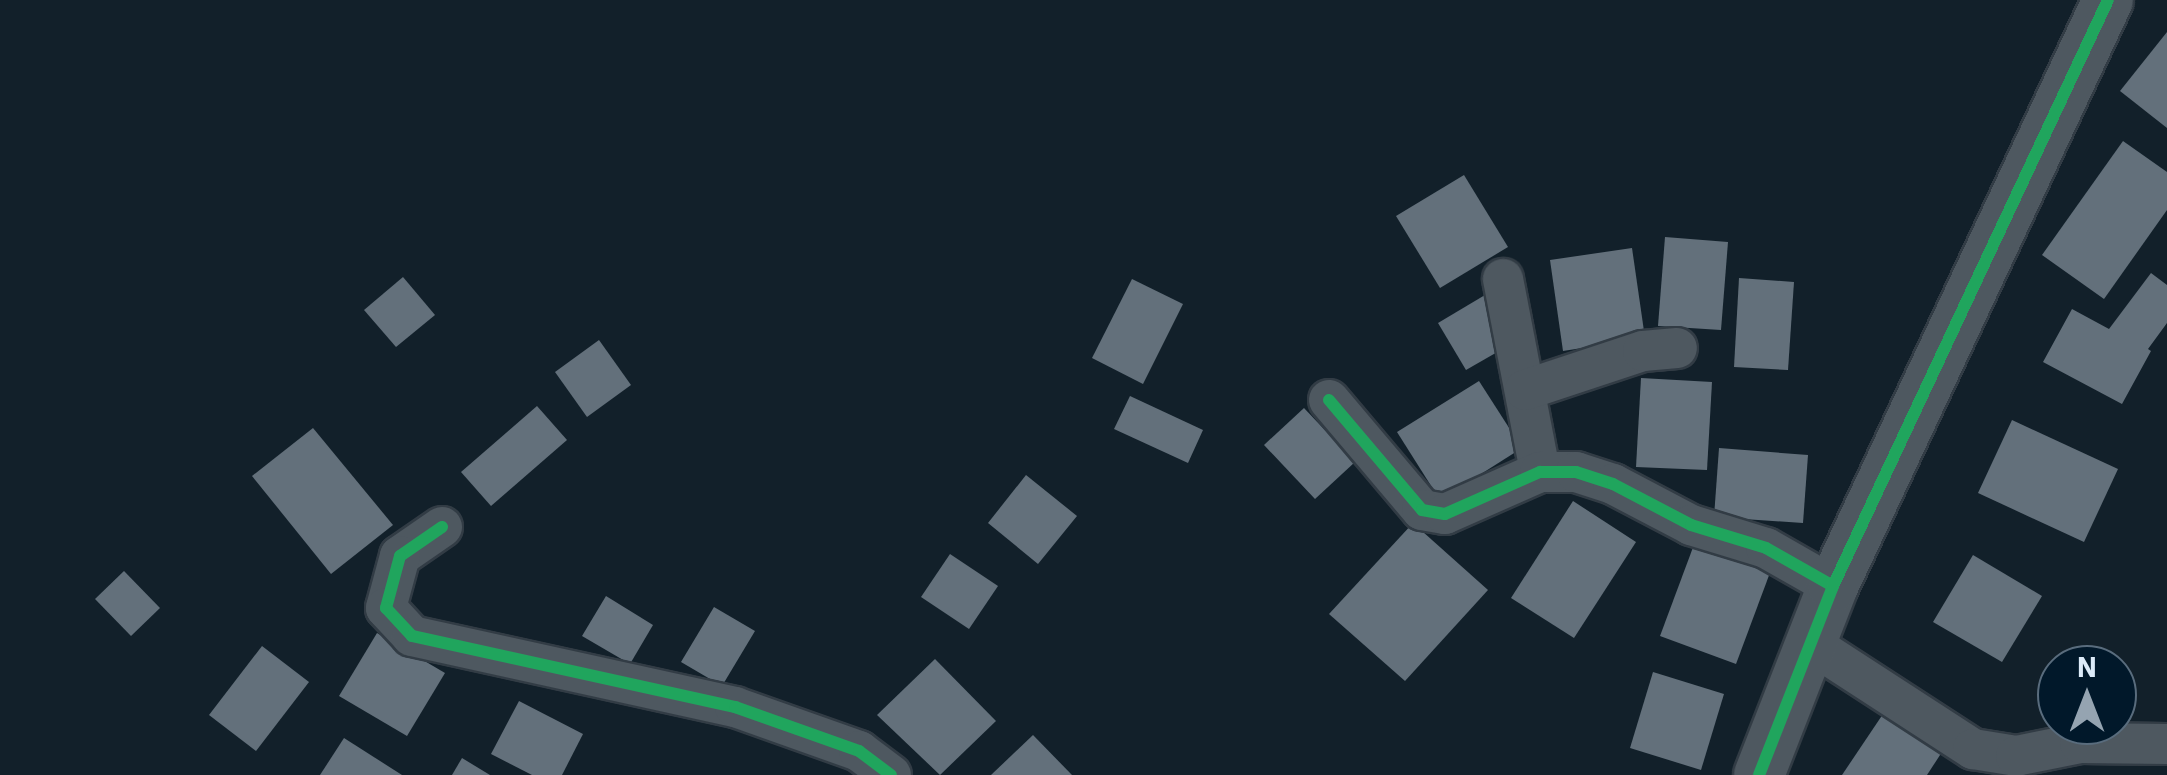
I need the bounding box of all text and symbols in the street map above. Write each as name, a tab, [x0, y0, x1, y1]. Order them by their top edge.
north arrow	[2037, 645, 2137, 745]
text: N	[2077, 648, 2097, 685]

